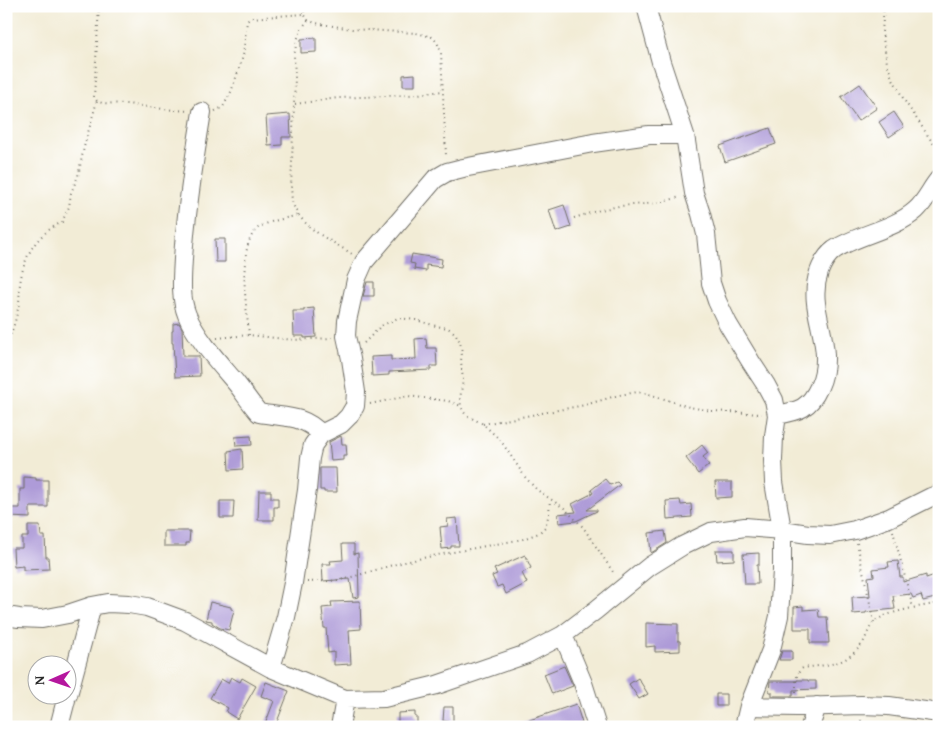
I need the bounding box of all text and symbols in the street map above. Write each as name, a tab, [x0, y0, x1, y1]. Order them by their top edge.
north arrow	[28, 656, 78, 706]
text: N	[29, 675, 49, 685]

